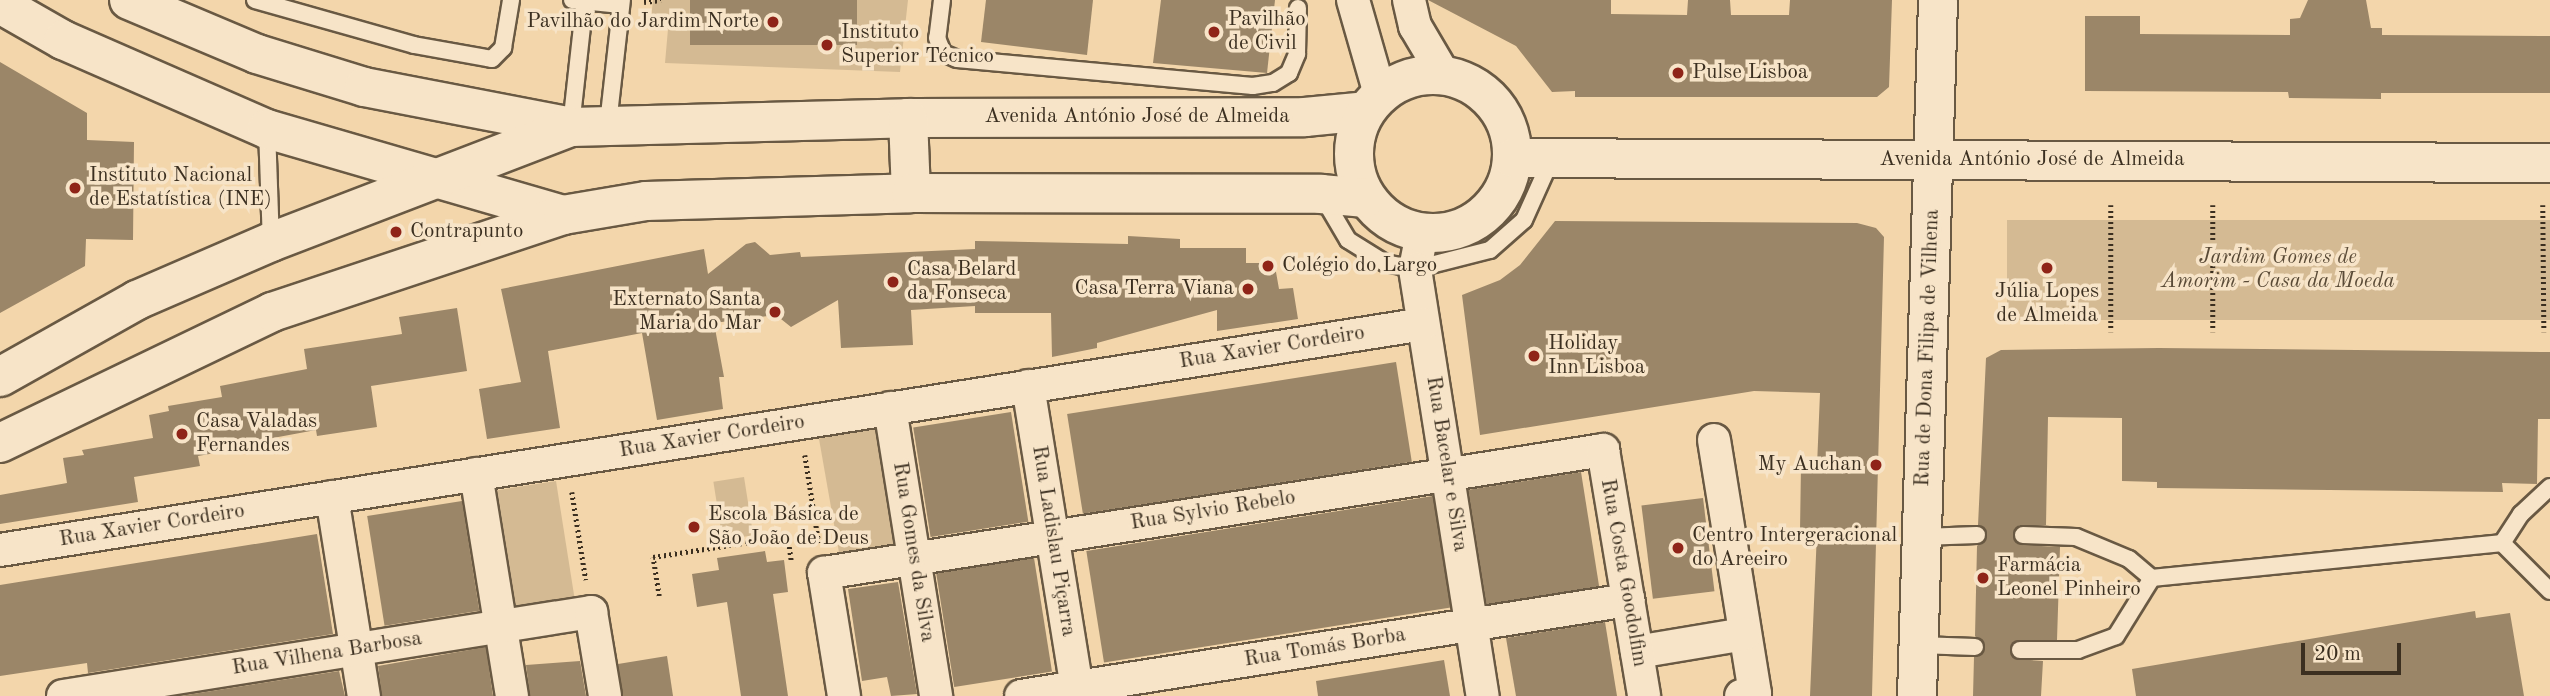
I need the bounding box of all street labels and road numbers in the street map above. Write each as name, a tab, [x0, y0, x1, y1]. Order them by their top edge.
street label: Avenida António José de Almeida	[984, 104, 1290, 130]
street label: Avenida António José de Almeida	[1879, 147, 2185, 173]
street label: Rua de Dona Filipa de Vilhena	[1911, 209, 1945, 487]
street label: Rua Xavier Cordeiro	[1178, 321, 1366, 375]
street label: Rua Bacelar e Silva	[1420, 374, 1472, 554]
street label: Rua Xavier Cordeiro	[618, 410, 806, 464]
street label: Rua Ladislau Piçarra	[1025, 444, 1081, 638]
street label: Rua Gomes da Silva	[886, 460, 940, 644]
street label: Rua Costa Goodolfim	[1594, 477, 1652, 669]
street label: Rua Sylvio Rebelo	[1129, 486, 1297, 536]
street label: Rua Xavier Cordeiro	[58, 499, 246, 553]
street label: Rua Tomás Borba	[1242, 623, 1408, 673]
street label: Rua Vilhena Barbosa	[230, 627, 424, 681]

